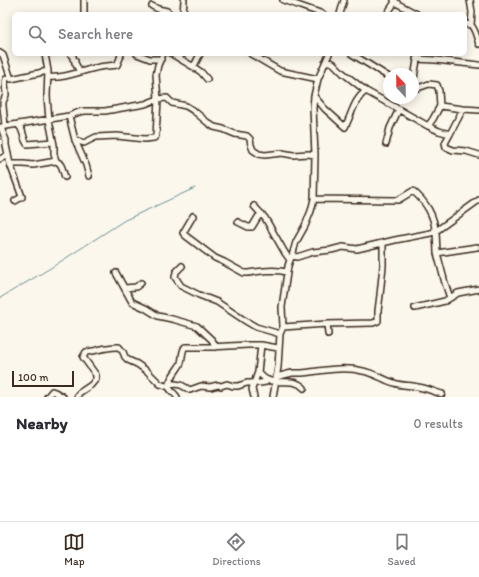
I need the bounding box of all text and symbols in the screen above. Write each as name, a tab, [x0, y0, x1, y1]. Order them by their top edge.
search box	[12, 12, 467, 56]
icon: search	[26, 23, 48, 45]
text: Search here	[58, 25, 133, 43]
north arrow	[383, 68, 419, 104]
scale bar	[12, 369, 74, 388]
text: 100 m	[18, 371, 48, 384]
text: Nearby	[16, 413, 68, 433]
text: 0 results	[413, 416, 463, 431]
tab: Map	[63, 531, 85, 568]
tab: Directions	[212, 531, 261, 568]
tab: Saved	[387, 531, 416, 568]

